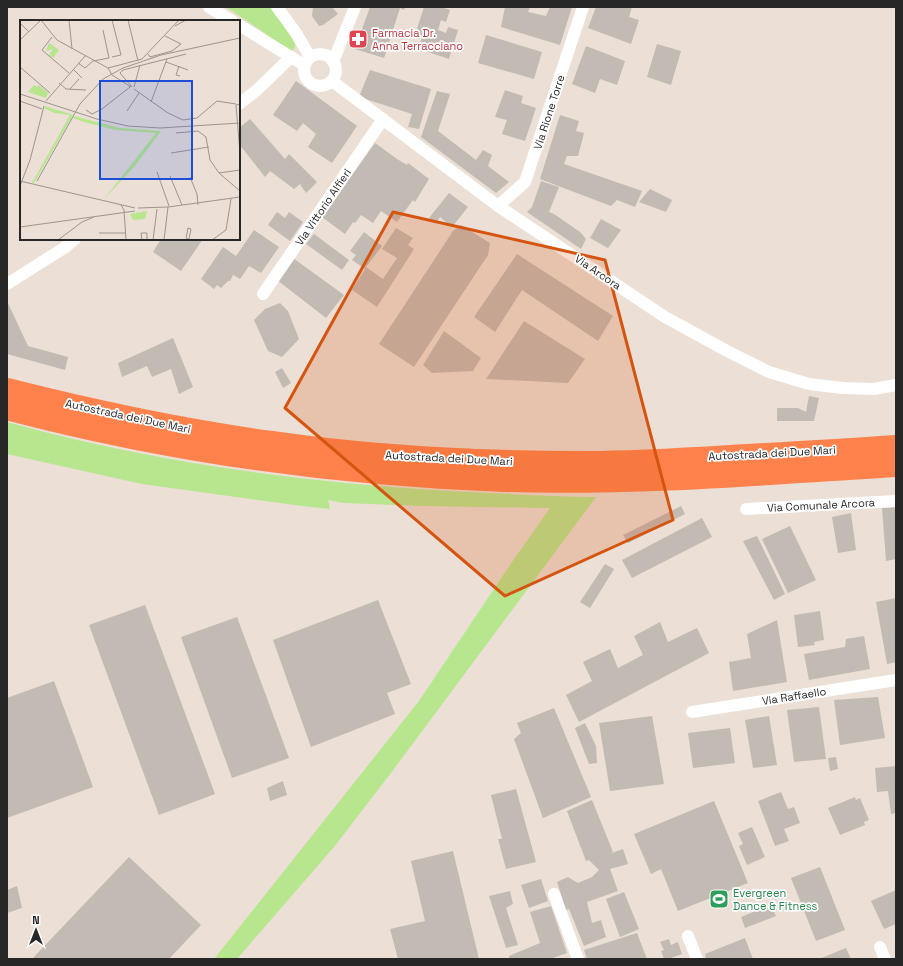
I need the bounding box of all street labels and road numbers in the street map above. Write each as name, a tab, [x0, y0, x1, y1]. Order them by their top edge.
street label: Via Rione Torre	[530, 73, 568, 151]
street label: Via Vittorio Alfieri	[292, 166, 354, 248]
street label: Via Arcora	[572, 251, 624, 293]
street label: Autostrada dei Due Mari	[64, 396, 192, 436]
street label: Autostrada dei Due Mari	[708, 443, 836, 463]
street label: Autostrada dei Due Mari	[385, 448, 513, 468]
street label: Via Comunale Arcora	[767, 495, 876, 515]
street label: Via Raffaello	[761, 684, 827, 708]

